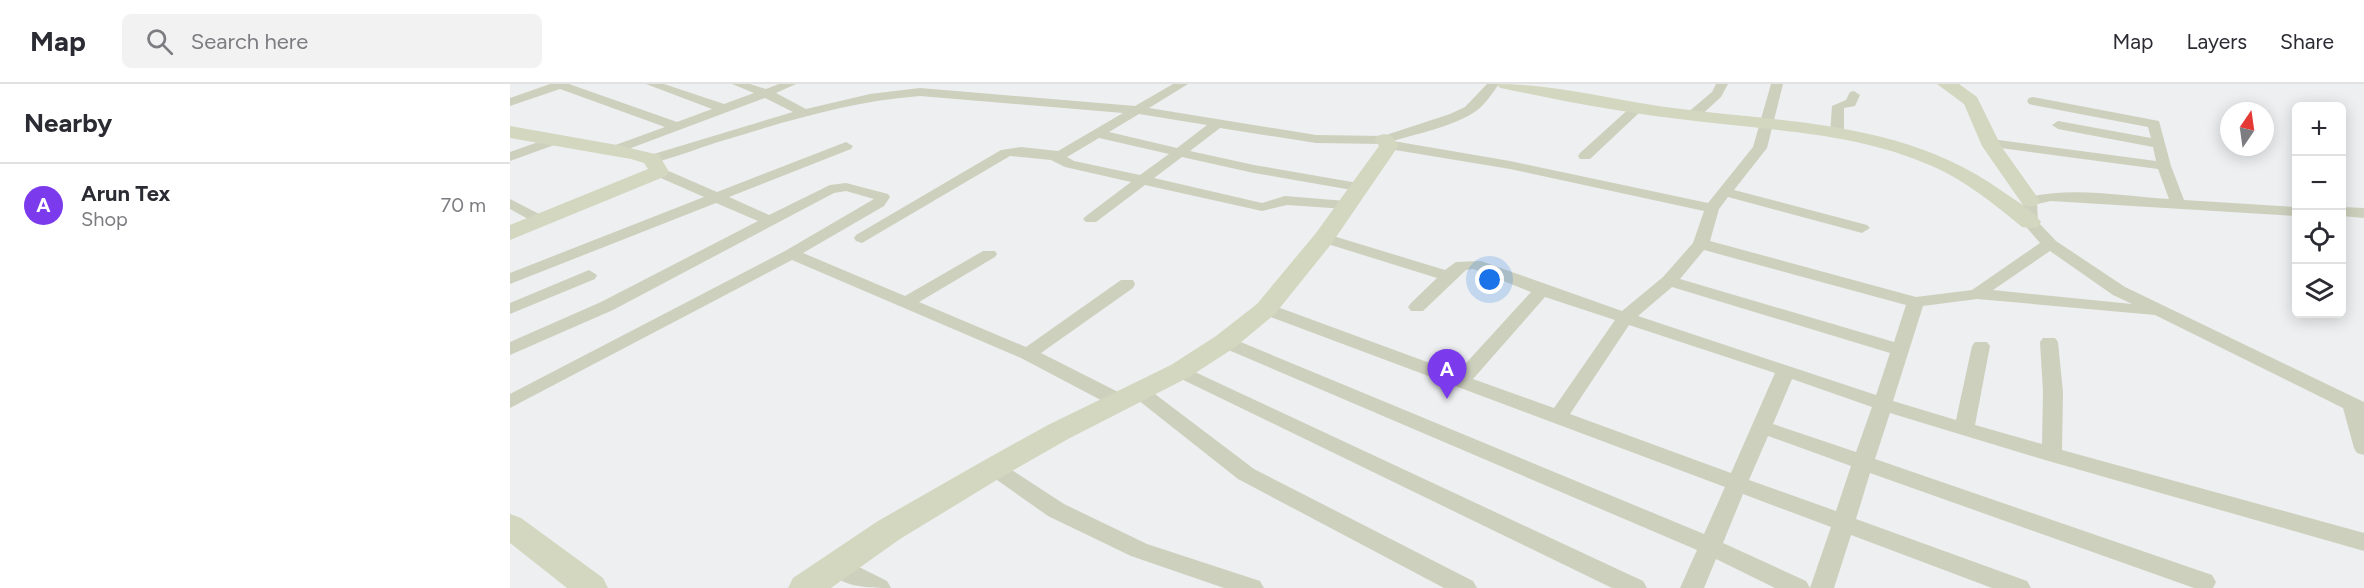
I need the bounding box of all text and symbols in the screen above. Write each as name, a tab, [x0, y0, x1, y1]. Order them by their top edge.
search box	[122, 14, 542, 68]
text: Map	[30, 24, 86, 58]
icon: search	[143, 25, 176, 58]
text: Search here	[191, 28, 308, 55]
text: Map	[2113, 29, 2153, 54]
text: Layers	[2186, 29, 2247, 54]
text: Share	[2280, 29, 2334, 54]
north arrow	[2220, 102, 2274, 156]
map controls	[2292, 102, 2346, 318]
button: +	[2292, 102, 2346, 156]
text: Nearby	[24, 107, 112, 139]
button: −	[2292, 156, 2346, 210]
text: Arun Tex	[81, 180, 170, 207]
text: A	[36, 193, 51, 217]
text: 70 m	[440, 193, 486, 217]
text: Shop	[81, 207, 128, 231]
button: locate	[2292, 210, 2346, 264]
button: layers	[2292, 264, 2346, 318]
your location	[1475, 265, 1504, 294]
pin: A	[1428, 350, 1466, 399]

